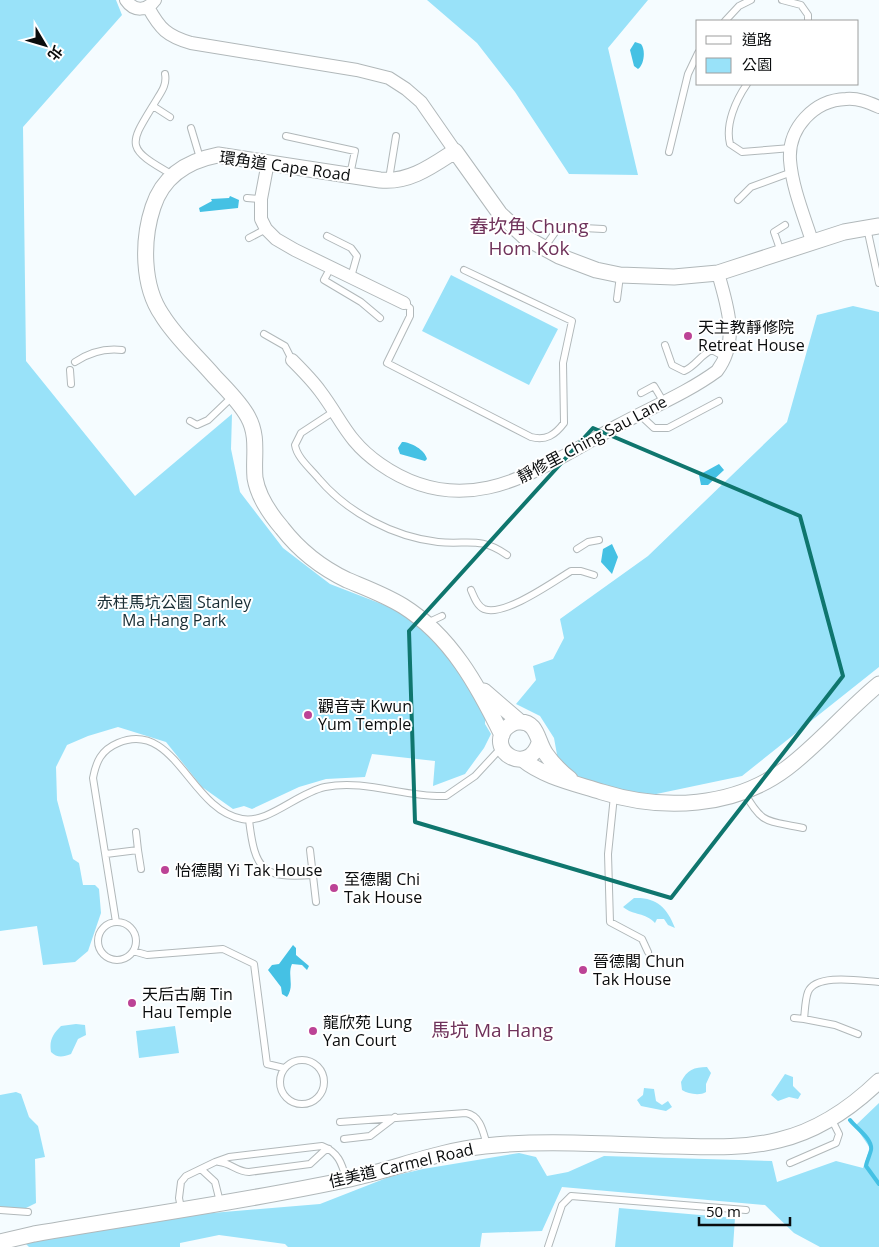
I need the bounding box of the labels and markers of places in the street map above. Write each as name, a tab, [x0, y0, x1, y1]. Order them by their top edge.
place label: 天主教靜修院 Retreat House	[698, 316, 805, 356]
marker: 天主教靜修院 Retreat House	[682, 330, 694, 342]
place label: 觀音寺 Kwun Yum Temple	[318, 695, 412, 735]
marker: 觀音寺 Kwun Yum Temple	[302, 709, 314, 721]
place label: 怡德閣 Yi Tak House	[175, 859, 322, 881]
marker: 怡德閣 Yi Tak House	[159, 864, 171, 876]
place label: 至德閣 Chi Tak House	[344, 868, 422, 908]
marker: 至德閣 Chi Tak House	[328, 882, 340, 894]
place label: 晉德閣 Chun Tak House	[593, 950, 685, 990]
marker: 晉德閣 Chun Tak House	[577, 964, 589, 976]
place label: 天后古廟 Tin Hau Temple	[142, 983, 233, 1023]
marker: 天后古廟 Tin Hau Temple	[126, 997, 138, 1009]
place label: 龍欣苑 Lung Yan Court	[323, 1011, 412, 1051]
marker: 龍欣苑 Lung Yan Court	[307, 1025, 319, 1037]

